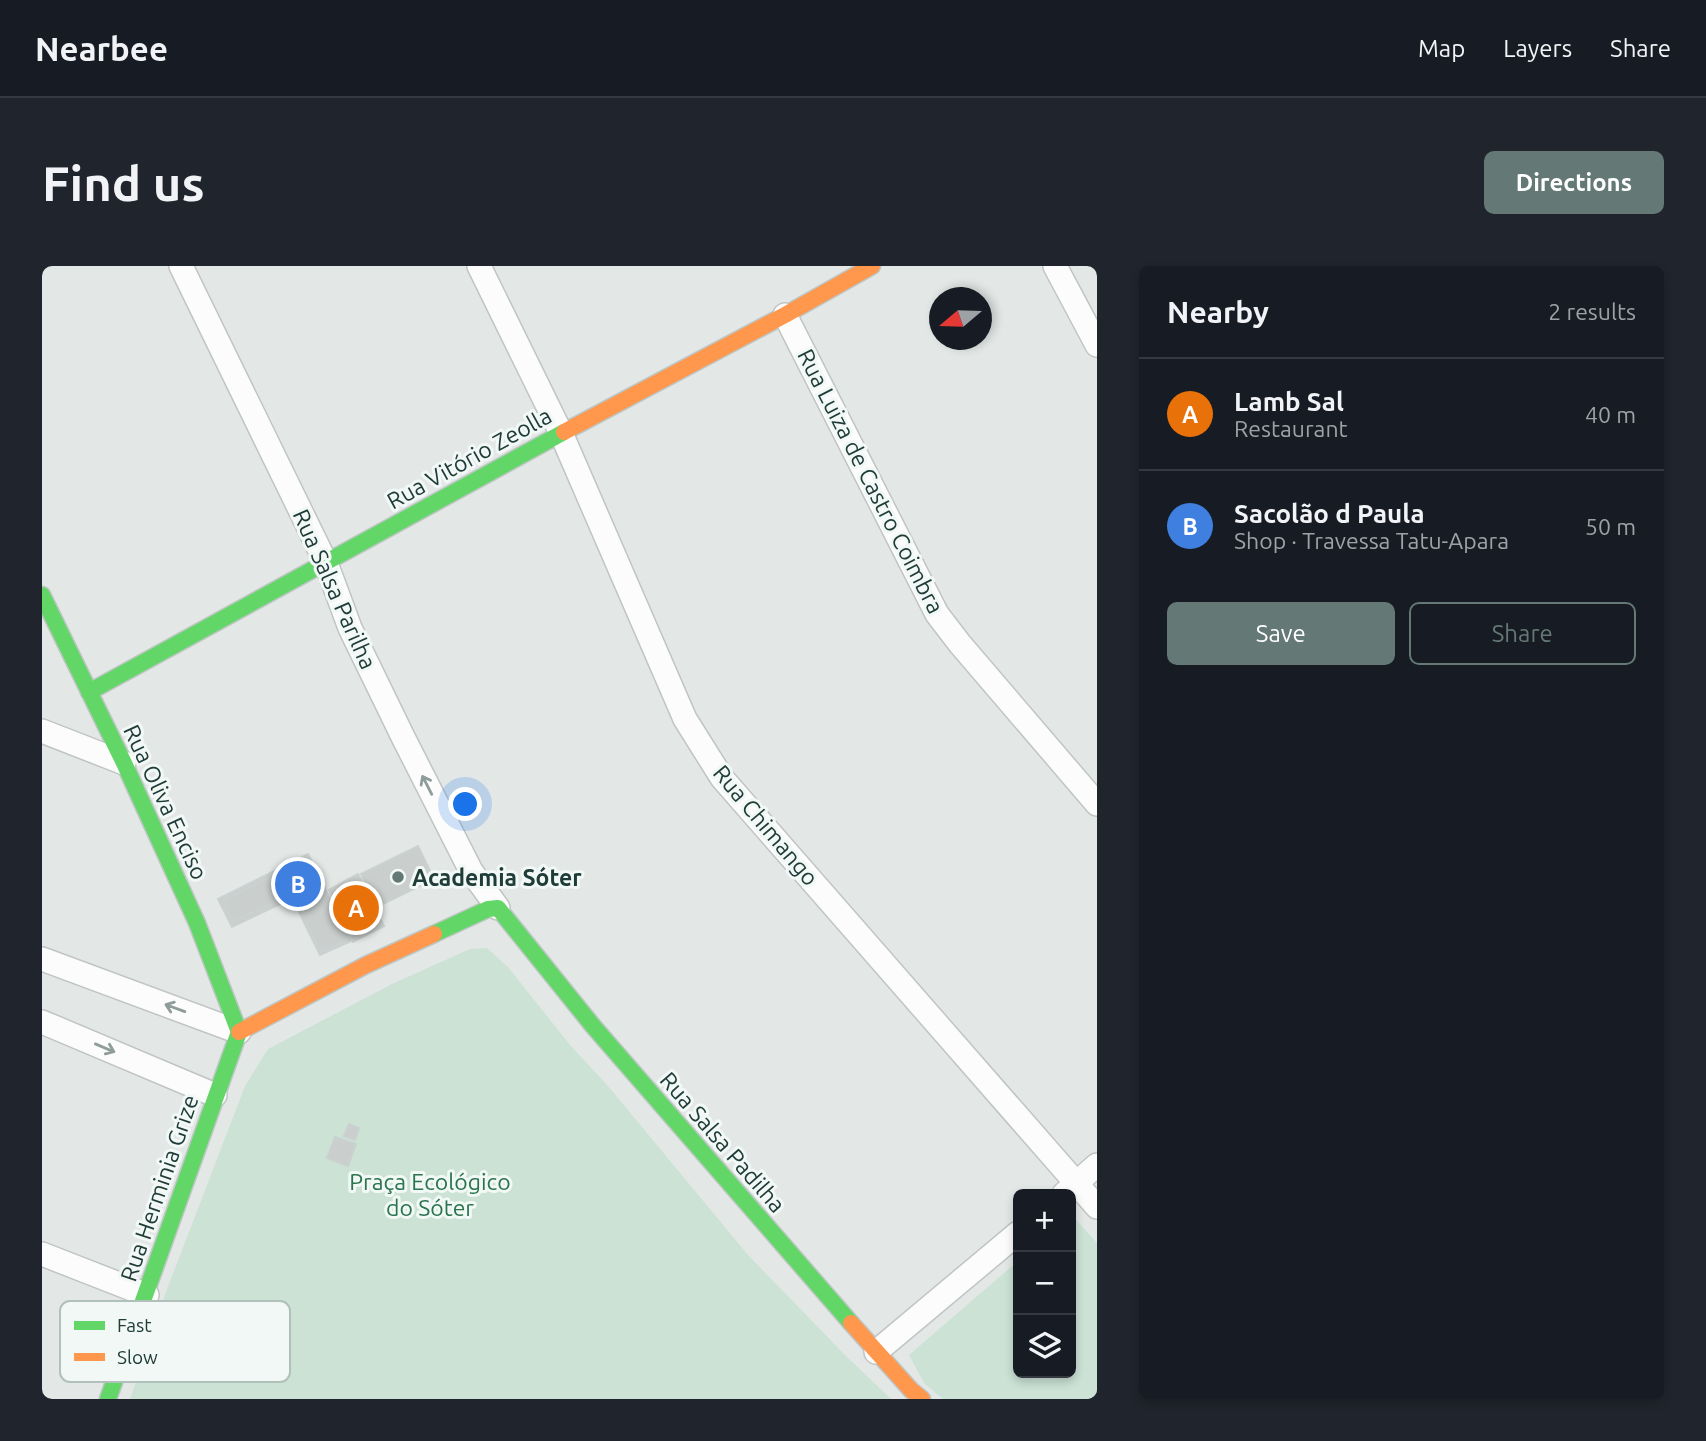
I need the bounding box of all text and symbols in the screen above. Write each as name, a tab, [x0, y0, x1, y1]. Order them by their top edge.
text: Nearbee	[35, 30, 168, 67]
text: Map	[1418, 35, 1465, 62]
text: Layers	[1503, 35, 1572, 62]
text: Share	[1610, 35, 1671, 62]
button: Directions	[1484, 151, 1664, 214]
text: Find us	[42, 155, 205, 210]
north arrow	[929, 287, 992, 350]
text: Nearby	[1167, 295, 1269, 329]
text: 2 results	[1548, 299, 1636, 324]
street label: Rua Luiza de Castro Coimbra	[793, 345, 949, 617]
text: Lamb Sal	[1234, 387, 1344, 416]
street label: Rua Vitório Zeolla	[382, 402, 556, 514]
text: A	[1182, 402, 1198, 427]
text: 40 m	[1585, 402, 1636, 427]
text: Restaurant	[1234, 416, 1348, 441]
text: Sacolão d Paula	[1234, 499, 1425, 528]
street label: Rua Salsa Parilha	[289, 505, 381, 673]
text: B	[1182, 514, 1198, 539]
text: 50 m	[1585, 514, 1636, 539]
text: Shop · Travessa Tatu-Apara	[1234, 528, 1509, 553]
button: Save	[1167, 602, 1395, 665]
button: Share	[1409, 602, 1636, 665]
street label: Rua Oliva Enciso	[119, 721, 213, 883]
street label: Rua Chimango	[709, 760, 823, 890]
one-way arrow	[420, 775, 434, 796]
your location	[448, 787, 482, 821]
pin: B	[275, 858, 321, 910]
place label: Academia Sóter	[412, 865, 582, 890]
marker: Academia Sóter	[390, 869, 406, 885]
pin: A	[333, 882, 379, 934]
one-way arrow	[164, 1001, 186, 1013]
one-way arrow	[94, 1043, 115, 1056]
street label: Rua Salsa Padilha	[656, 1067, 790, 1217]
street label: Rua Herminia Grize	[115, 1091, 203, 1285]
park label: Praça Ecológico do Sóter	[349, 1169, 511, 1220]
map controls	[1013, 1189, 1076, 1378]
button: +	[1013, 1189, 1076, 1252]
button: −	[1013, 1252, 1076, 1315]
legend	[60, 1301, 290, 1382]
text: Fast	[117, 1314, 152, 1336]
button: layers	[1013, 1315, 1076, 1378]
text: Slow	[117, 1346, 158, 1368]

